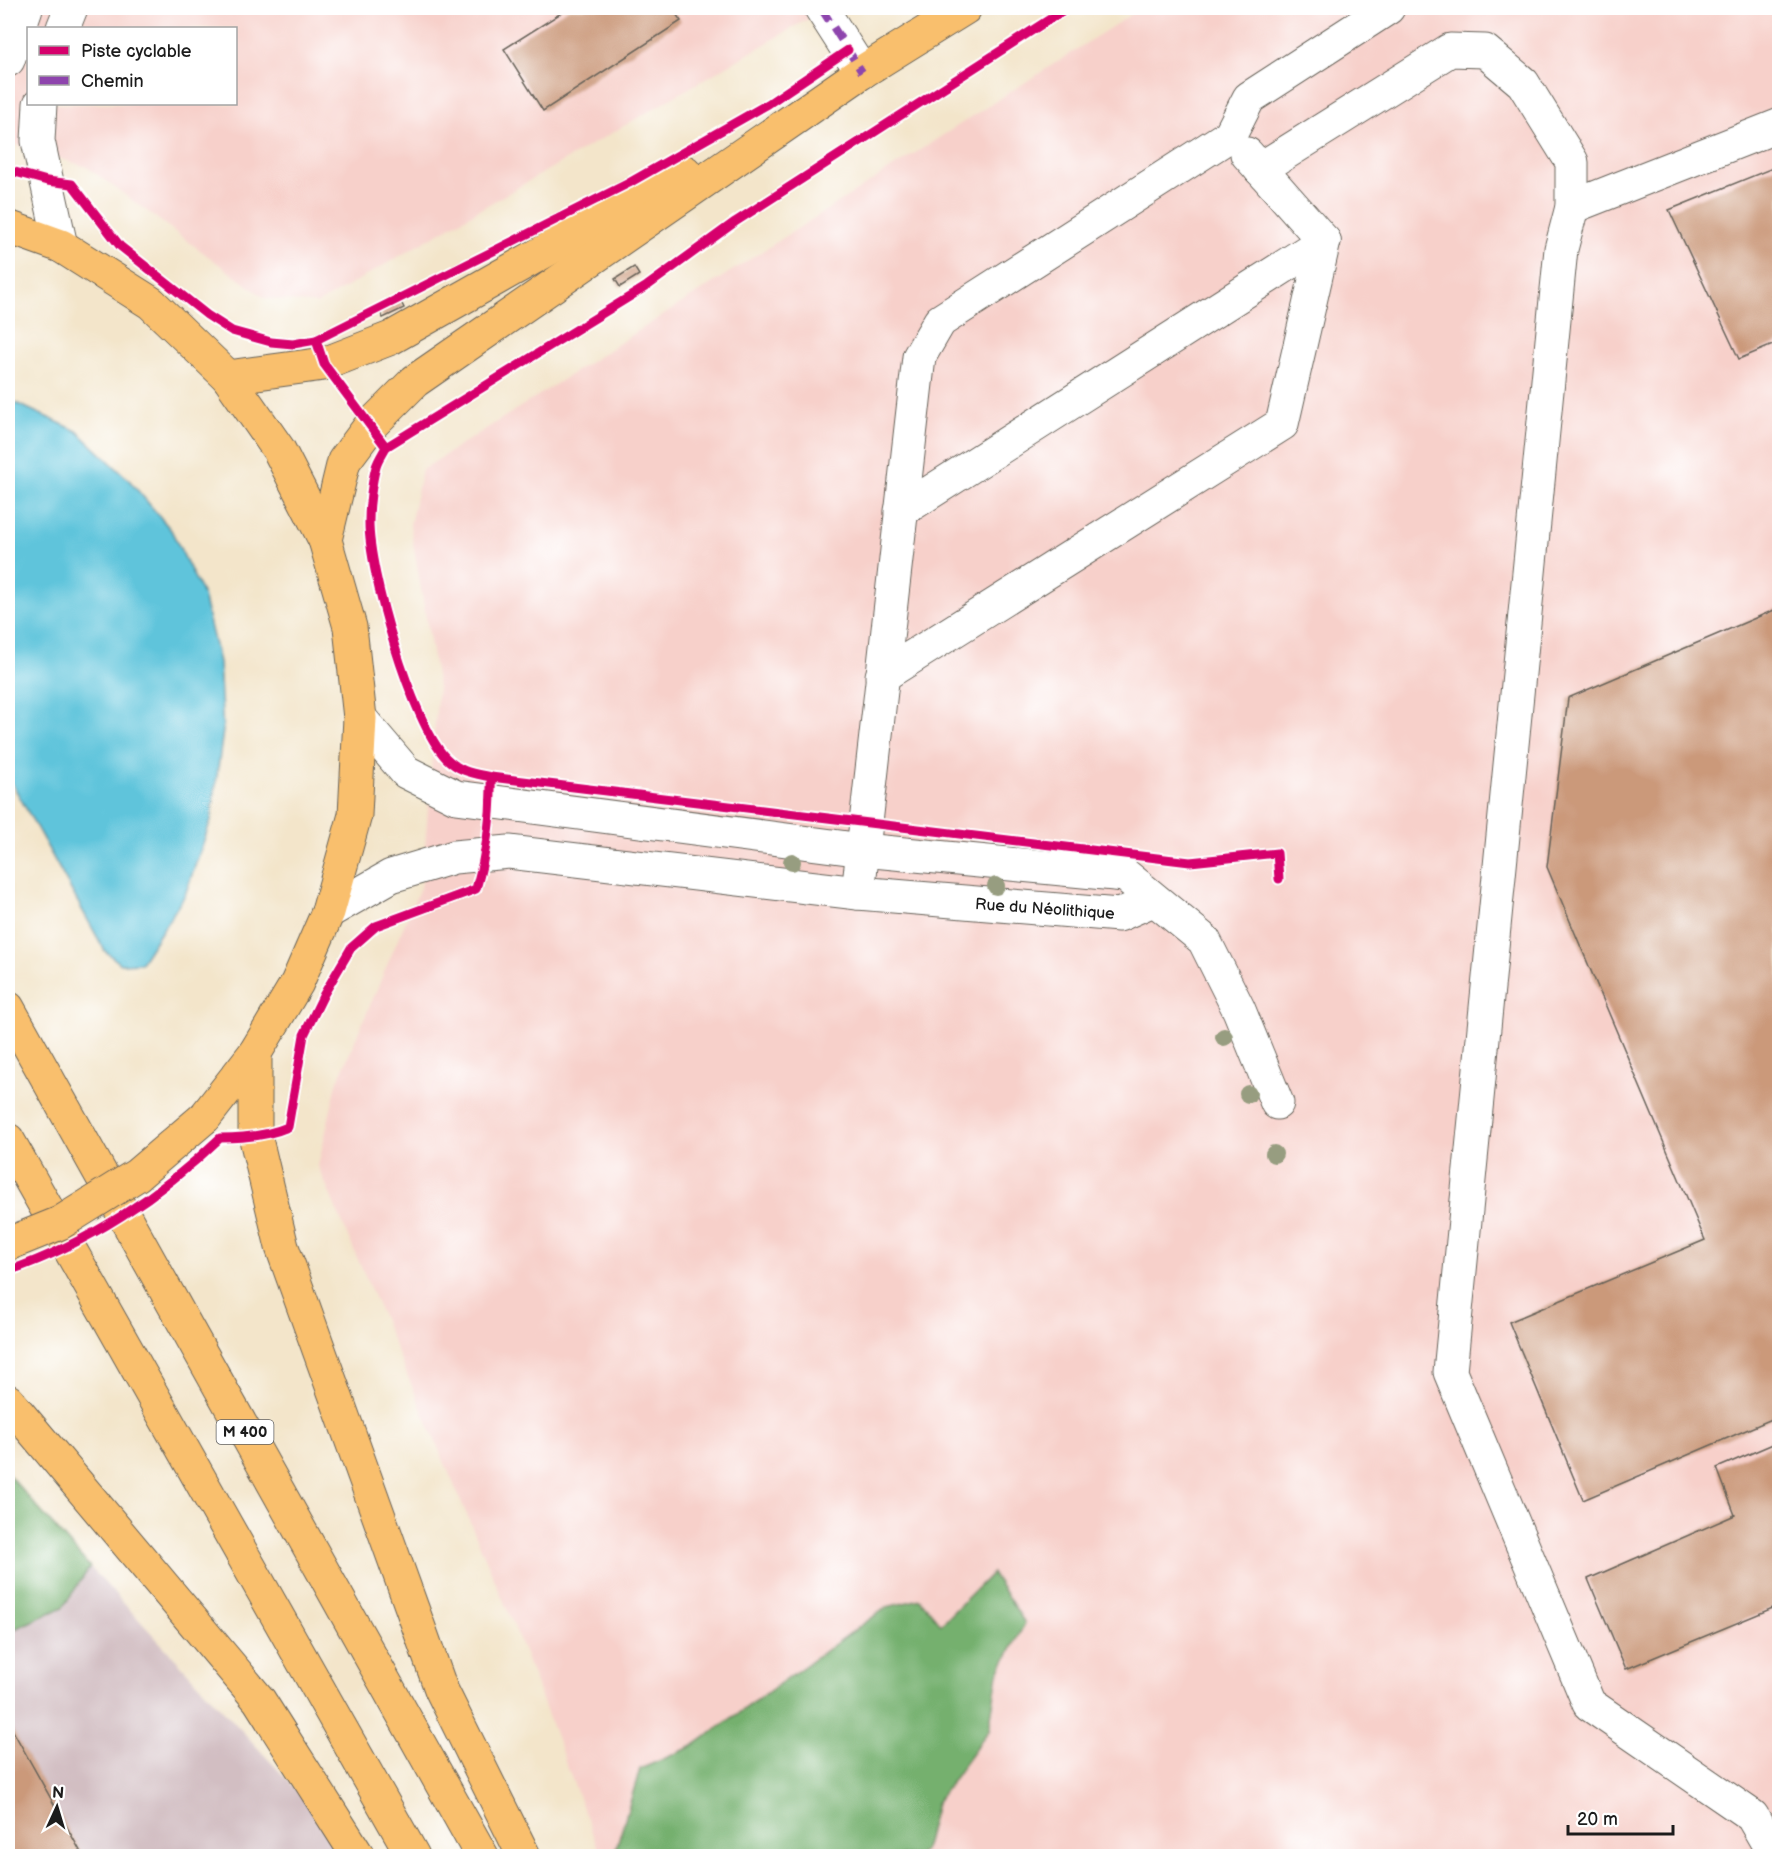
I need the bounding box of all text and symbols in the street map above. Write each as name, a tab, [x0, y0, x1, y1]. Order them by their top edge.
legend	[27, 27, 237, 105]
text: Piste cyclable	[81, 41, 192, 62]
text: Chemin	[81, 71, 144, 92]
street label: Rue du Néolithique	[974, 895, 1116, 924]
road number: M 400	[216, 1420, 274, 1444]
north arrow	[27, 1777, 87, 1837]
text: N	[51, 1784, 65, 1803]
scale bar	[1568, 1798, 1673, 1836]
text: 20 m	[1577, 1809, 1618, 1830]

